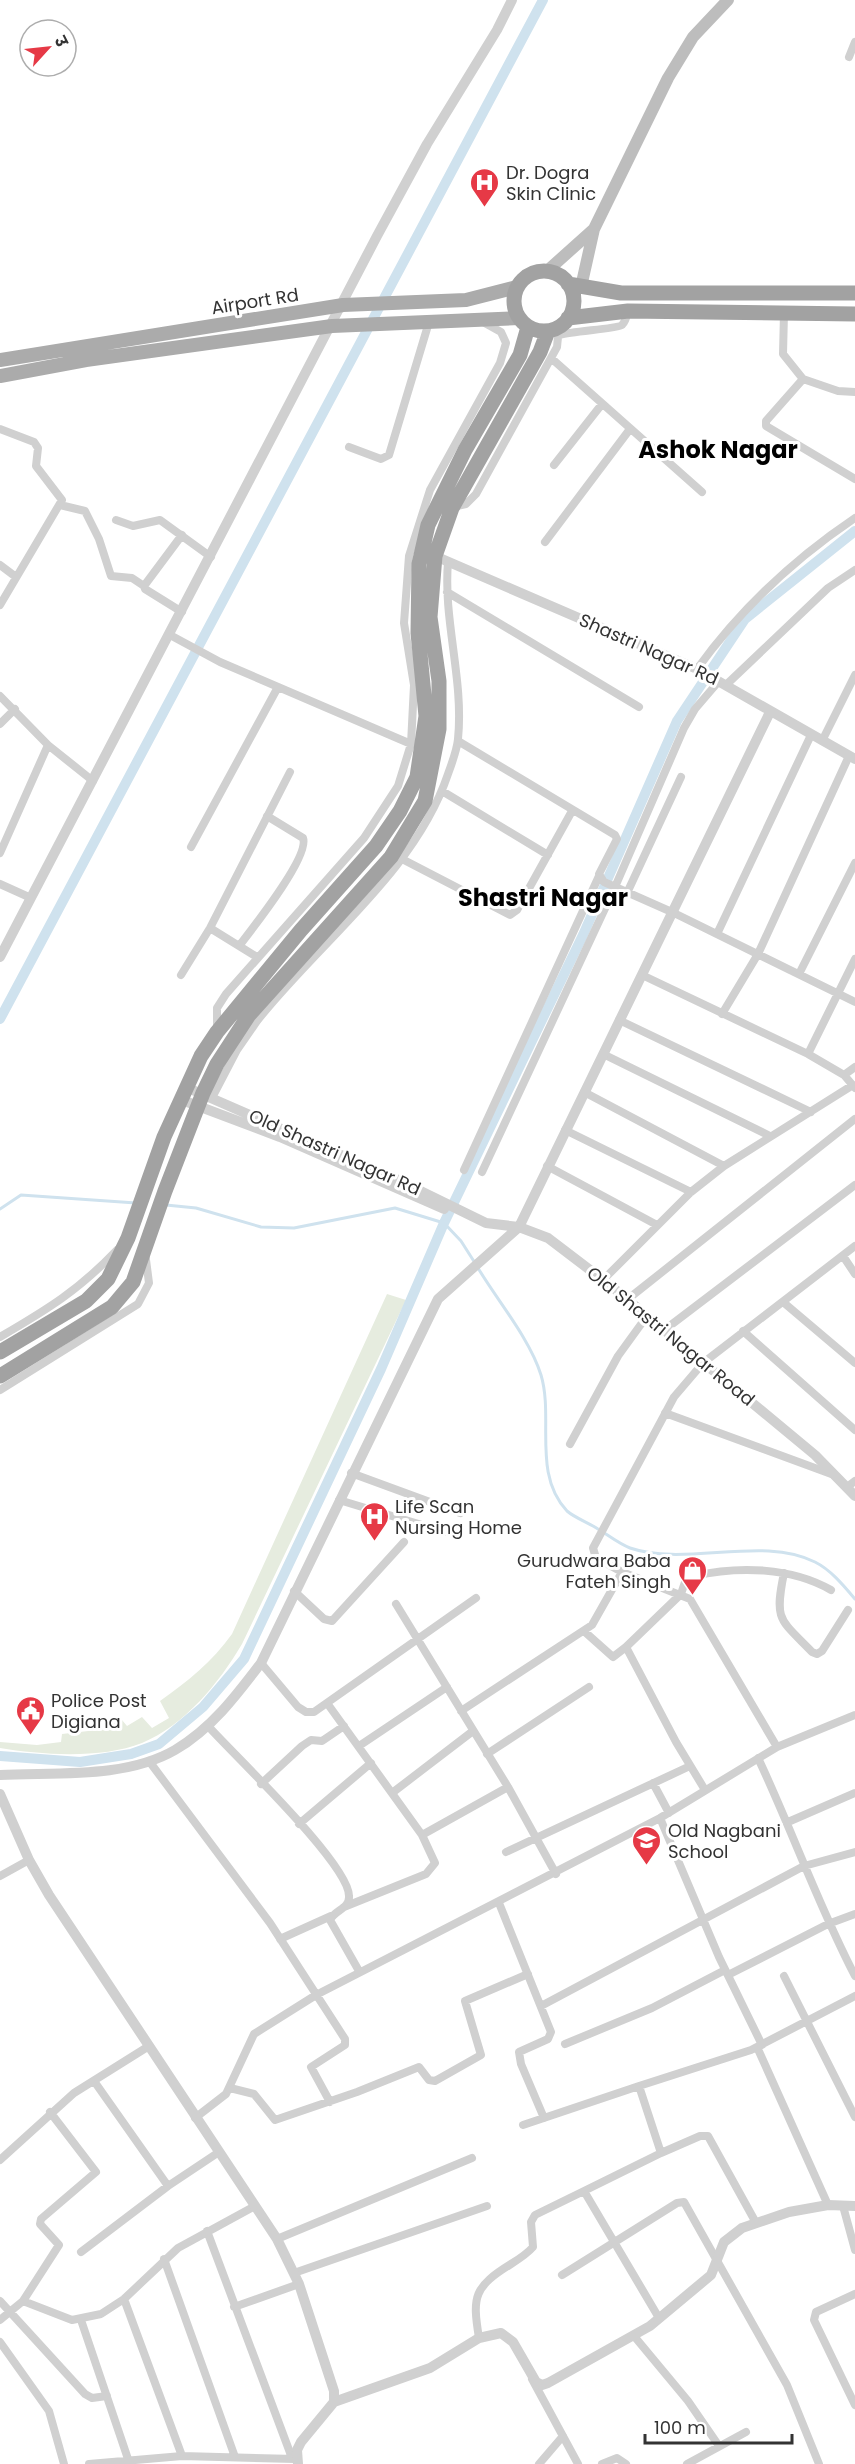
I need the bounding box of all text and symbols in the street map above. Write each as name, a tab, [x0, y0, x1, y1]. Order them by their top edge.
north arrow	[18, 18, 78, 78]
text: उ	[48, 31, 74, 52]
place label: Dr. Dogra Skin Clinic	[506, 160, 596, 206]
hospital icon: Dr. Dogra Skin Clinic	[469, 166, 501, 208]
street label: Airport Rd	[210, 282, 300, 320]
district label: Ashok Nagar	[638, 433, 798, 466]
street label: Shastri Nagar Rd	[575, 607, 723, 691]
district label: Shastri Nagar	[458, 881, 628, 914]
street label: Old Shastri Nagar Rd	[245, 1103, 425, 1201]
street label: Old Shastri Nagar Road	[582, 1260, 760, 1412]
place label: Life Scan Nursing Home	[395, 1494, 522, 1540]
hospital icon: Life Scan Nursing Home	[358, 1500, 390, 1542]
place label: Gurudwara Baba Fateh Singh	[517, 1548, 671, 1594]
shop icon: Gurudwara Baba Fateh Singh	[676, 1554, 708, 1596]
place label: Police Post Digiana	[51, 1688, 147, 1734]
public building icon: Police Post Digiana	[14, 1694, 46, 1736]
place label: Old Nagbani School	[668, 1818, 781, 1864]
school or university icon: Old Nagbani School	[631, 1824, 663, 1866]
scale bar	[645, 2407, 792, 2445]
text: 100 m	[654, 2415, 706, 2440]

